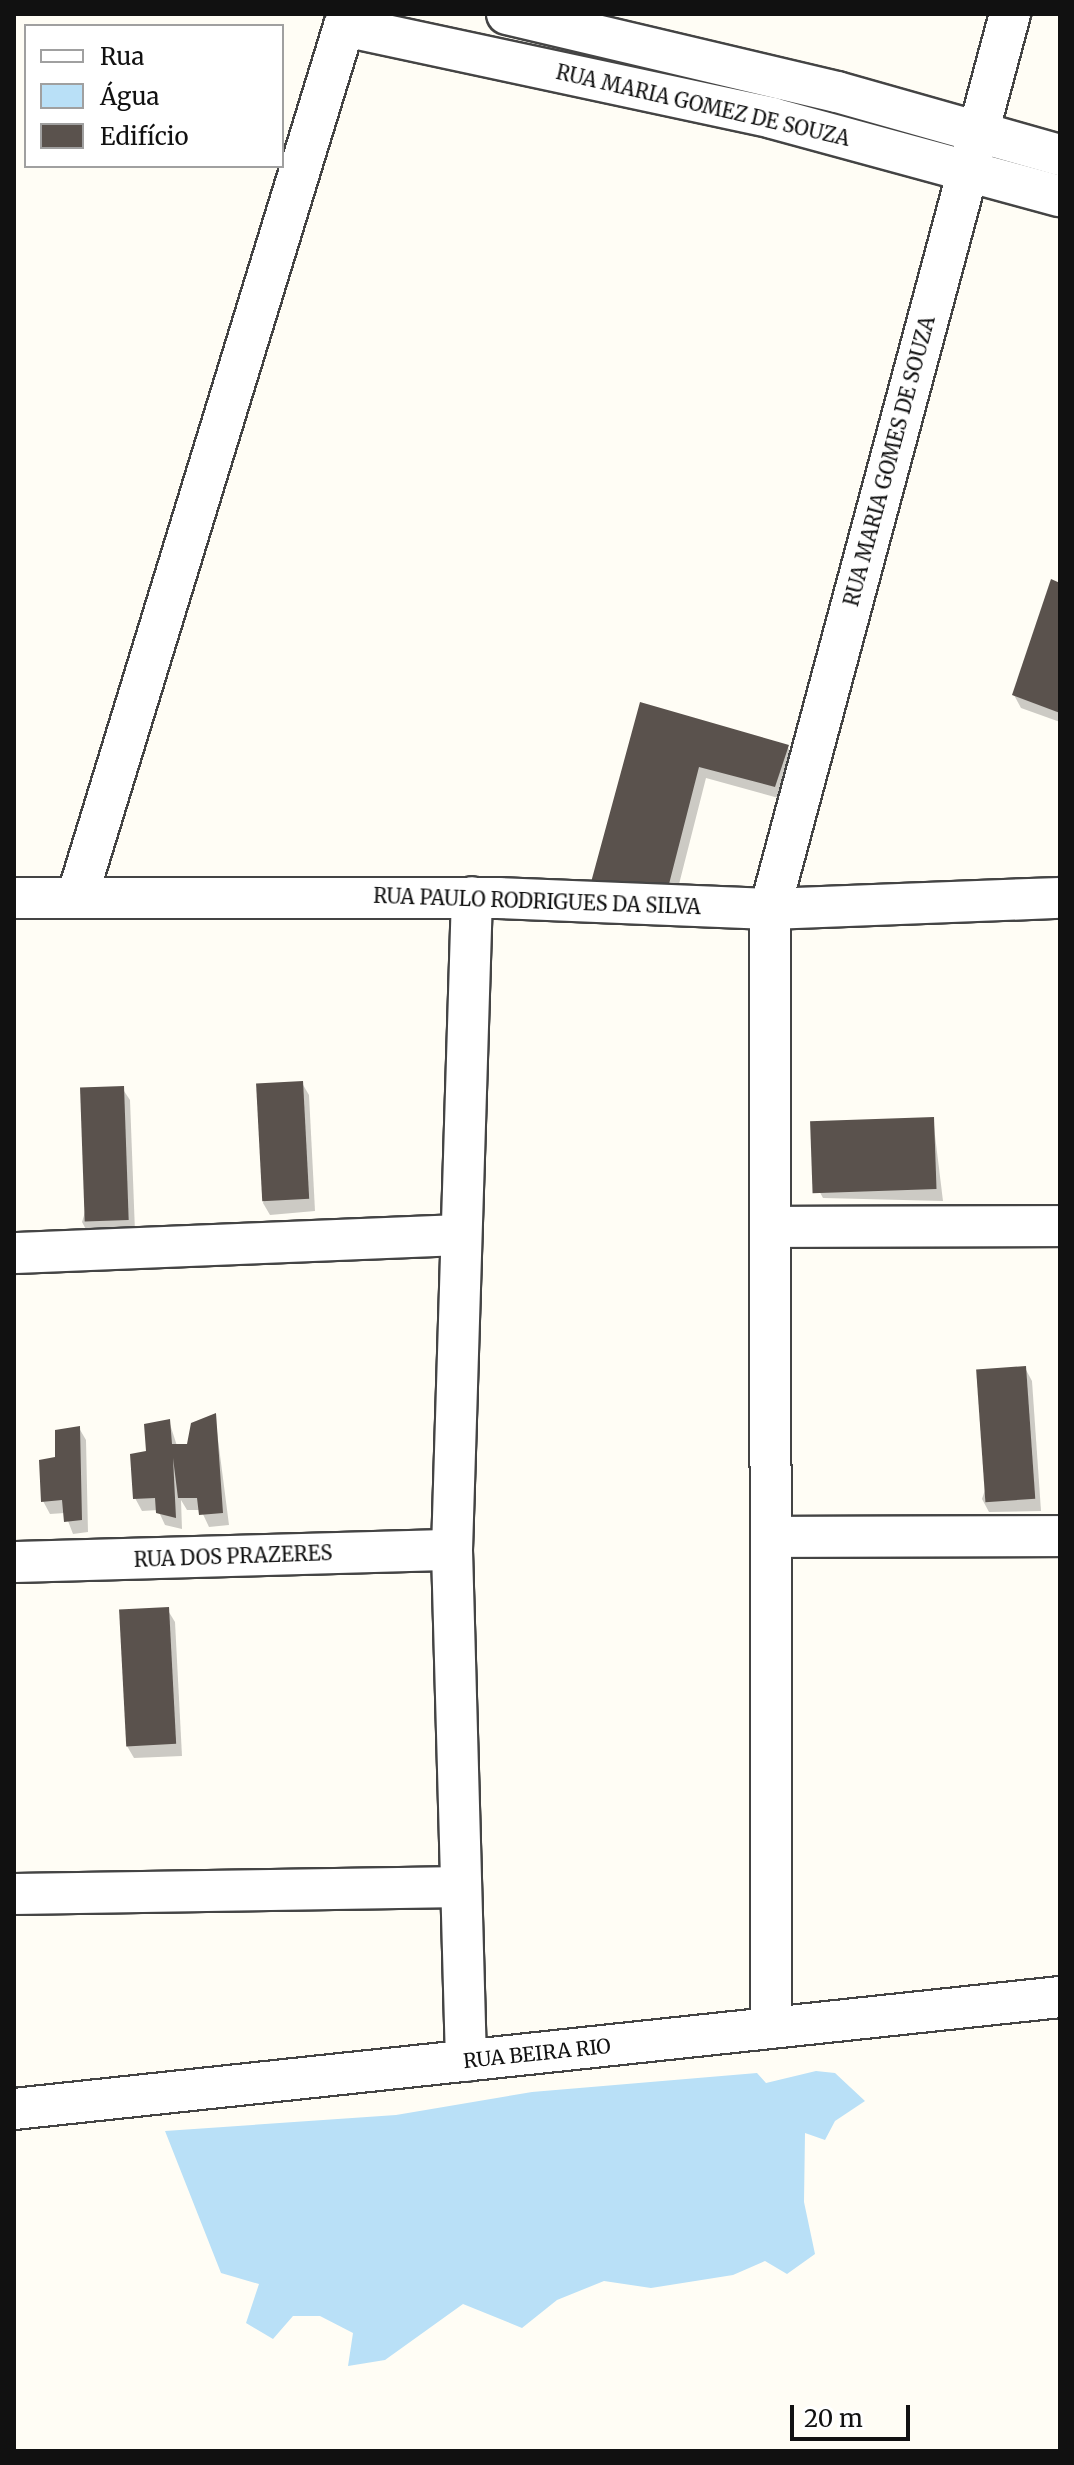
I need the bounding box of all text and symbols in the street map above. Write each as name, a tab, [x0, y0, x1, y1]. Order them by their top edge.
legend	[24, 24, 284, 168]
text: Rua	[100, 41, 144, 72]
street label: RUA MARIA GOMEZ DE SOUZA	[554, 59, 852, 151]
text: Água	[100, 81, 159, 112]
text: Edifício	[100, 121, 188, 152]
street label: RUA MARIA GOMES DE SOUZA	[839, 313, 939, 609]
street label: RUA PAULO RODRIGUES DA SILVA	[373, 883, 701, 919]
street label: RUA DOS PRAZERES	[133, 1541, 333, 1571]
street label: RUA BEIRA RIO	[462, 2033, 612, 2073]
scale bar	[794, 2389, 914, 2439]
text: 20 m	[804, 2403, 863, 2434]

